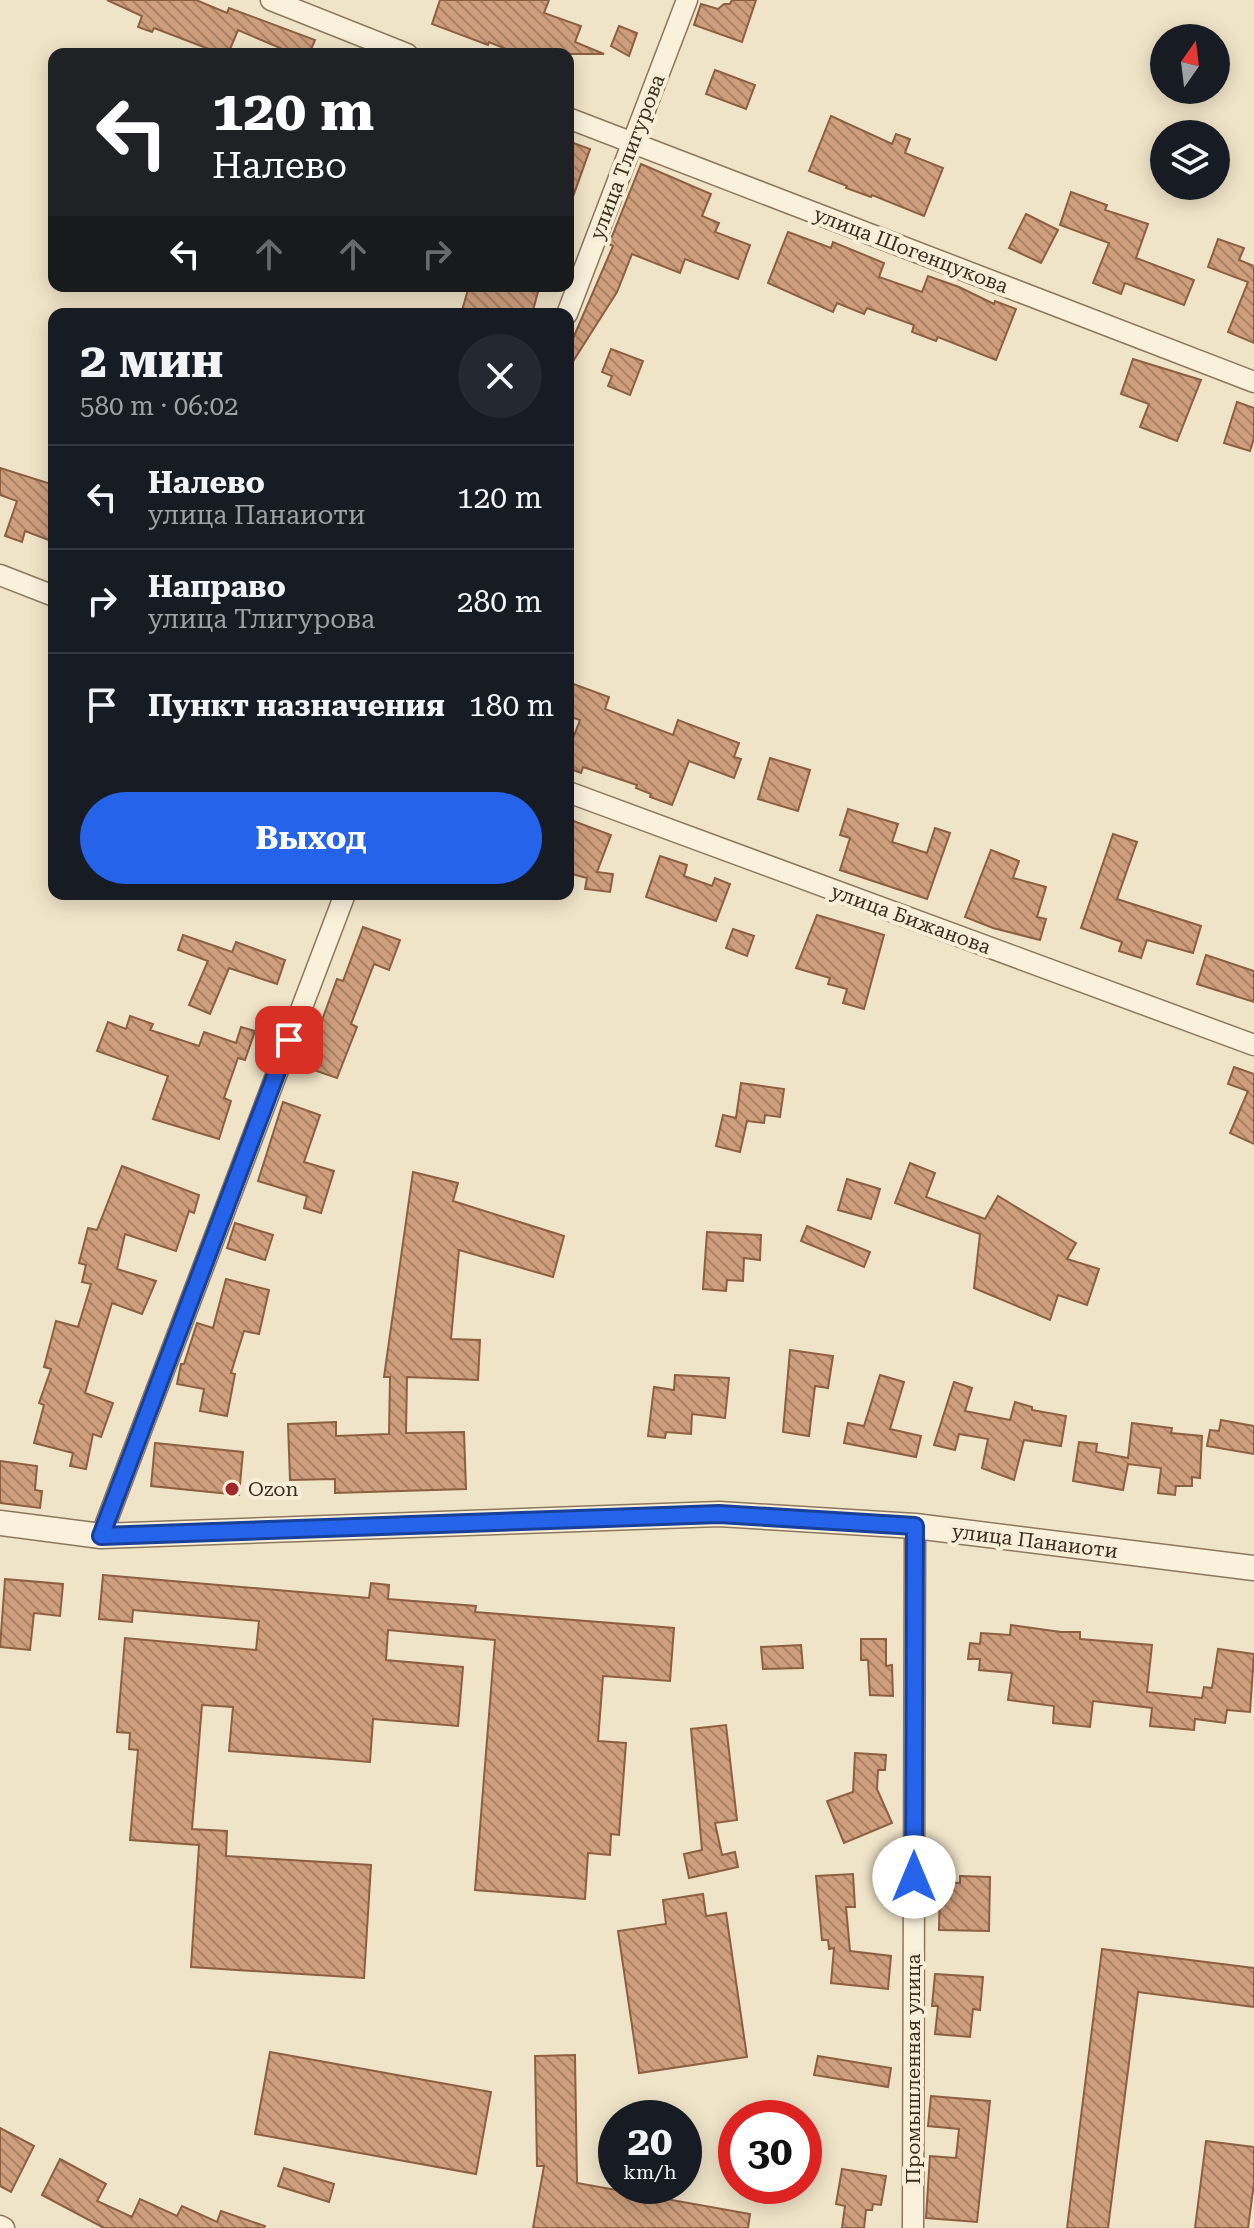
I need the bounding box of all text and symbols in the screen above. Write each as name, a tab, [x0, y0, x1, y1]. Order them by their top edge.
north arrow	[1150, 24, 1230, 104]
map controls	[1150, 24, 1230, 200]
street label: улица Тлигурова	[584, 71, 670, 243]
text: 120 m	[212, 78, 374, 144]
icon: left	[80, 80, 184, 184]
button: layers	[1150, 120, 1230, 200]
text: Налево	[212, 145, 347, 187]
street label: улица Шогенцукова	[810, 202, 1012, 298]
icon: left	[163, 232, 207, 276]
icon: ahead	[247, 232, 291, 276]
icon: ahead	[331, 232, 375, 276]
icon: right	[415, 232, 459, 276]
text: 2 мин	[80, 333, 223, 389]
button: close	[458, 334, 542, 418]
text: 580 m · 06:02	[80, 391, 239, 421]
text: Налево	[148, 465, 265, 500]
icon: left	[80, 475, 124, 519]
text: 120 m	[457, 480, 542, 515]
text: улица Панаиоти	[148, 500, 365, 530]
text: Направо	[148, 569, 286, 604]
icon: right	[80, 579, 124, 623]
text: 280 m	[457, 584, 542, 619]
text: улица Тлигурова	[148, 604, 375, 634]
icon: arrive	[80, 683, 124, 727]
text: Пункт назначения	[148, 688, 445, 723]
text: 180 m	[469, 688, 554, 723]
button: Выход	[80, 792, 542, 884]
street label: улица Бижанова	[828, 879, 994, 959]
pin	[255, 1006, 323, 1074]
icon: arrive	[267, 1018, 311, 1062]
place label: Ozon	[248, 1477, 299, 1501]
marker: Ozon	[223, 1480, 241, 1498]
street label: улица Панаиоти	[951, 1519, 1119, 1563]
position arrow	[872, 1835, 956, 1919]
street label: Промышленная улица	[901, 1953, 925, 2184]
speed limit sign: 30	[718, 2100, 822, 2204]
text: 20	[628, 2118, 672, 2165]
text: km/h	[623, 2160, 677, 2184]

